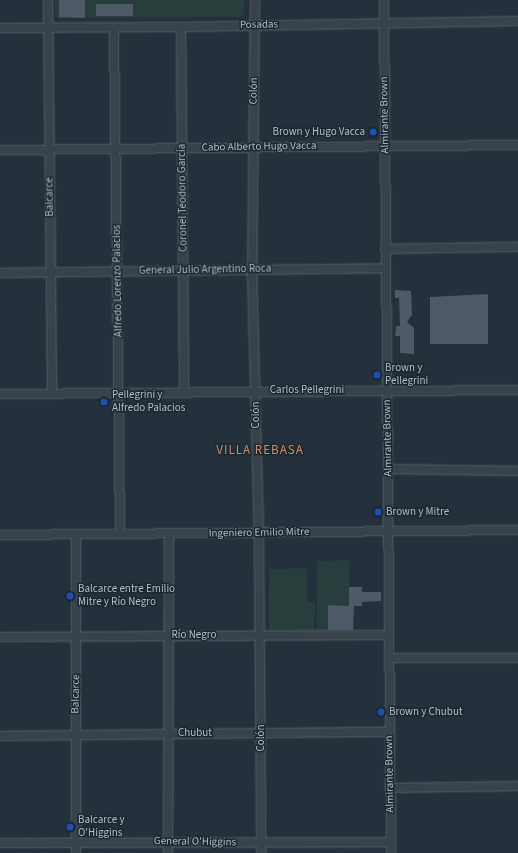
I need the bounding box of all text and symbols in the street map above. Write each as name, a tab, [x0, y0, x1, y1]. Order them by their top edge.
street label: Posadas	[240, 18, 278, 32]
street label: Almirante Brown	[378, 76, 392, 154]
street label: Colón	[247, 77, 261, 105]
place label: Brown y Hugo Vacca	[273, 125, 365, 139]
marker: Brown y Hugo Vacca	[368, 127, 378, 137]
street label: Cabo Alberto Hugo Vacca	[201, 139, 317, 155]
street label: Coronel Teodoro García	[175, 144, 191, 252]
street label: Balcarce	[43, 177, 57, 217]
street label: Alfredo Lorenzo Palacios	[110, 225, 126, 337]
street label: General Julio Argentino Roca	[139, 262, 271, 278]
place label: Brown y Pellegrini	[385, 362, 428, 388]
marker: Brown y Pellegrini	[372, 370, 382, 380]
street label: Carlos Pellegrini	[270, 383, 344, 397]
place label: Pellegrini y Alfredo Palacios	[112, 389, 185, 415]
marker: Pellegrini y Alfredo Palacios	[99, 397, 109, 407]
street label: Almirante Brown	[381, 399, 395, 477]
street label: Colón	[249, 401, 263, 429]
district label: VILLA REBASA	[216, 442, 304, 458]
place label: Brown y Mitre	[386, 505, 449, 519]
marker: Brown y Mitre	[373, 507, 383, 517]
street label: Ingeniero Emilio Mitre	[209, 526, 309, 540]
place label: Balcarce entre Emilio Mitre y Río Negro	[78, 583, 175, 609]
marker: Balcarce entre Emilio Mitre y Río Negro	[65, 591, 75, 601]
street label: Río Negro	[172, 628, 216, 642]
street label: Balcarce	[69, 674, 83, 714]
place label: Brown y Chubut	[389, 705, 463, 719]
marker: Brown y Chubut	[376, 707, 386, 717]
street label: Colón	[254, 724, 268, 752]
street label: Chubut	[178, 726, 212, 740]
street label: Almirante Brown	[383, 735, 397, 813]
place label: Balcarce y O'Higgins	[78, 814, 125, 840]
marker: Balcarce y O'Higgins	[65, 822, 75, 832]
street label: General O'Higgins	[154, 835, 236, 849]

